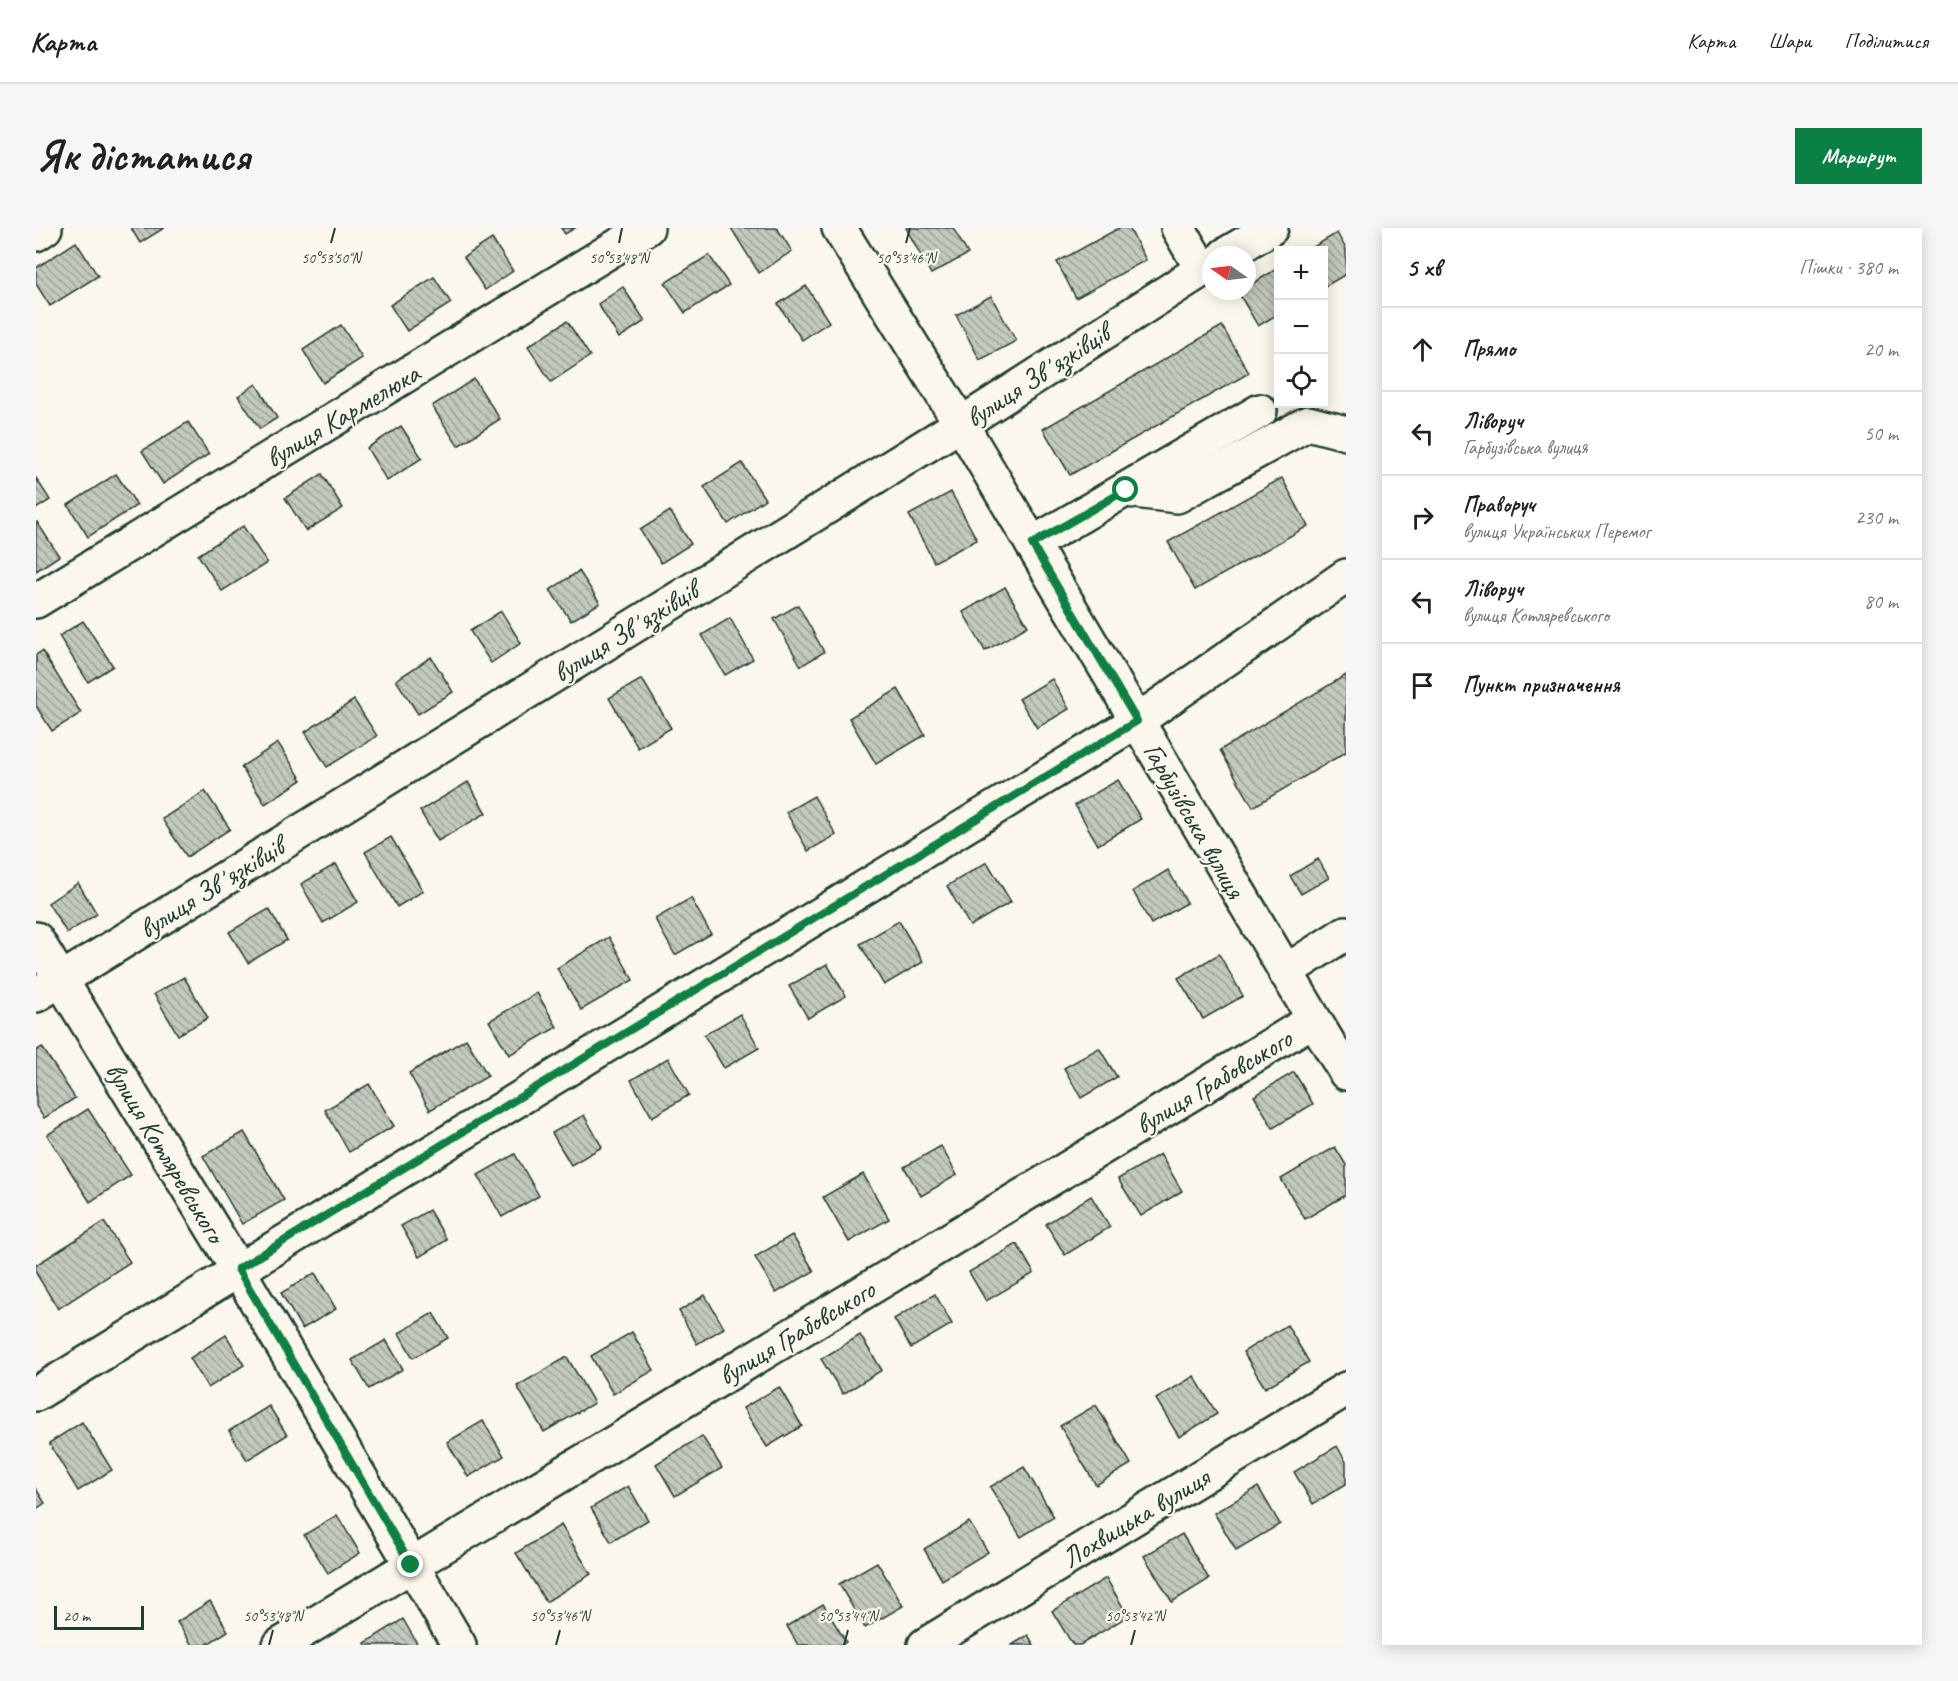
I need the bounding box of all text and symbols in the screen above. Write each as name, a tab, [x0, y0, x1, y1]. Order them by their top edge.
text: Карта	[30, 24, 97, 59]
text: Карта	[1687, 28, 1735, 54]
text: Шари	[1768, 28, 1812, 54]
text: Поділитися	[1845, 28, 1928, 54]
button: Маршрут	[1795, 128, 1922, 184]
text: Як дістатися	[36, 130, 250, 183]
north arrow	[1202, 246, 1256, 300]
map controls	[1274, 246, 1328, 408]
button: +	[1274, 246, 1328, 300]
text: 50°53'50"N	[301, 249, 364, 268]
text: 50°53'48"N	[589, 249, 652, 268]
text: 50°53'46"N	[876, 249, 939, 268]
text: 5 хв	[1406, 251, 1441, 284]
text: Пішки · 380 m	[1799, 255, 1898, 280]
button: −	[1274, 300, 1328, 354]
street label: вулиця Звʼязківців	[959, 312, 1122, 436]
icon: ahead	[1406, 333, 1439, 366]
text: Прямо	[1463, 335, 1515, 363]
text: 20 m	[1864, 337, 1898, 362]
button: locate	[1274, 354, 1328, 408]
street label: вулиця Кармелюка	[259, 355, 427, 475]
text: Ліворуч	[1463, 407, 1523, 435]
icon: left	[1406, 417, 1439, 450]
text: 50 m	[1864, 421, 1898, 446]
text: Гарбузівська вулиця	[1463, 435, 1588, 460]
route start	[1112, 476, 1138, 502]
text: Праворуч	[1463, 491, 1535, 519]
icon: right	[1406, 501, 1439, 534]
text: 230 m	[1855, 505, 1898, 530]
text: вулиця Українських Перемог	[1463, 519, 1650, 544]
street label: вулиця Звʼязківців	[546, 569, 711, 691]
text: Ліворуч	[1463, 575, 1523, 603]
icon: left	[1406, 585, 1439, 618]
text: 80 m	[1864, 589, 1898, 614]
text: вулиця Котляревського	[1463, 603, 1609, 628]
icon: arrive	[1406, 669, 1439, 702]
text: Пункт призначення	[1463, 671, 1620, 699]
street label: Гарбузівська вулиця	[1136, 736, 1254, 905]
street label: вулиця Звʼязківців	[132, 825, 297, 947]
street label: вулиця Грабовського	[1128, 1020, 1300, 1142]
street label: вулиця Котляревського	[98, 1056, 235, 1252]
street label: вулиця Грабовського	[711, 1271, 883, 1393]
street label: Лохвицька вулиця	[1055, 1458, 1218, 1575]
route end	[397, 1551, 423, 1577]
scale bar	[54, 1603, 144, 1630]
text: 20 m	[63, 1606, 90, 1626]
text: 50°53'48"N	[243, 1607, 306, 1626]
text: 50°53'46"N	[530, 1607, 593, 1626]
text: 50°53'44"N	[818, 1607, 881, 1626]
text: 50°53'42"N	[1105, 1607, 1168, 1626]

